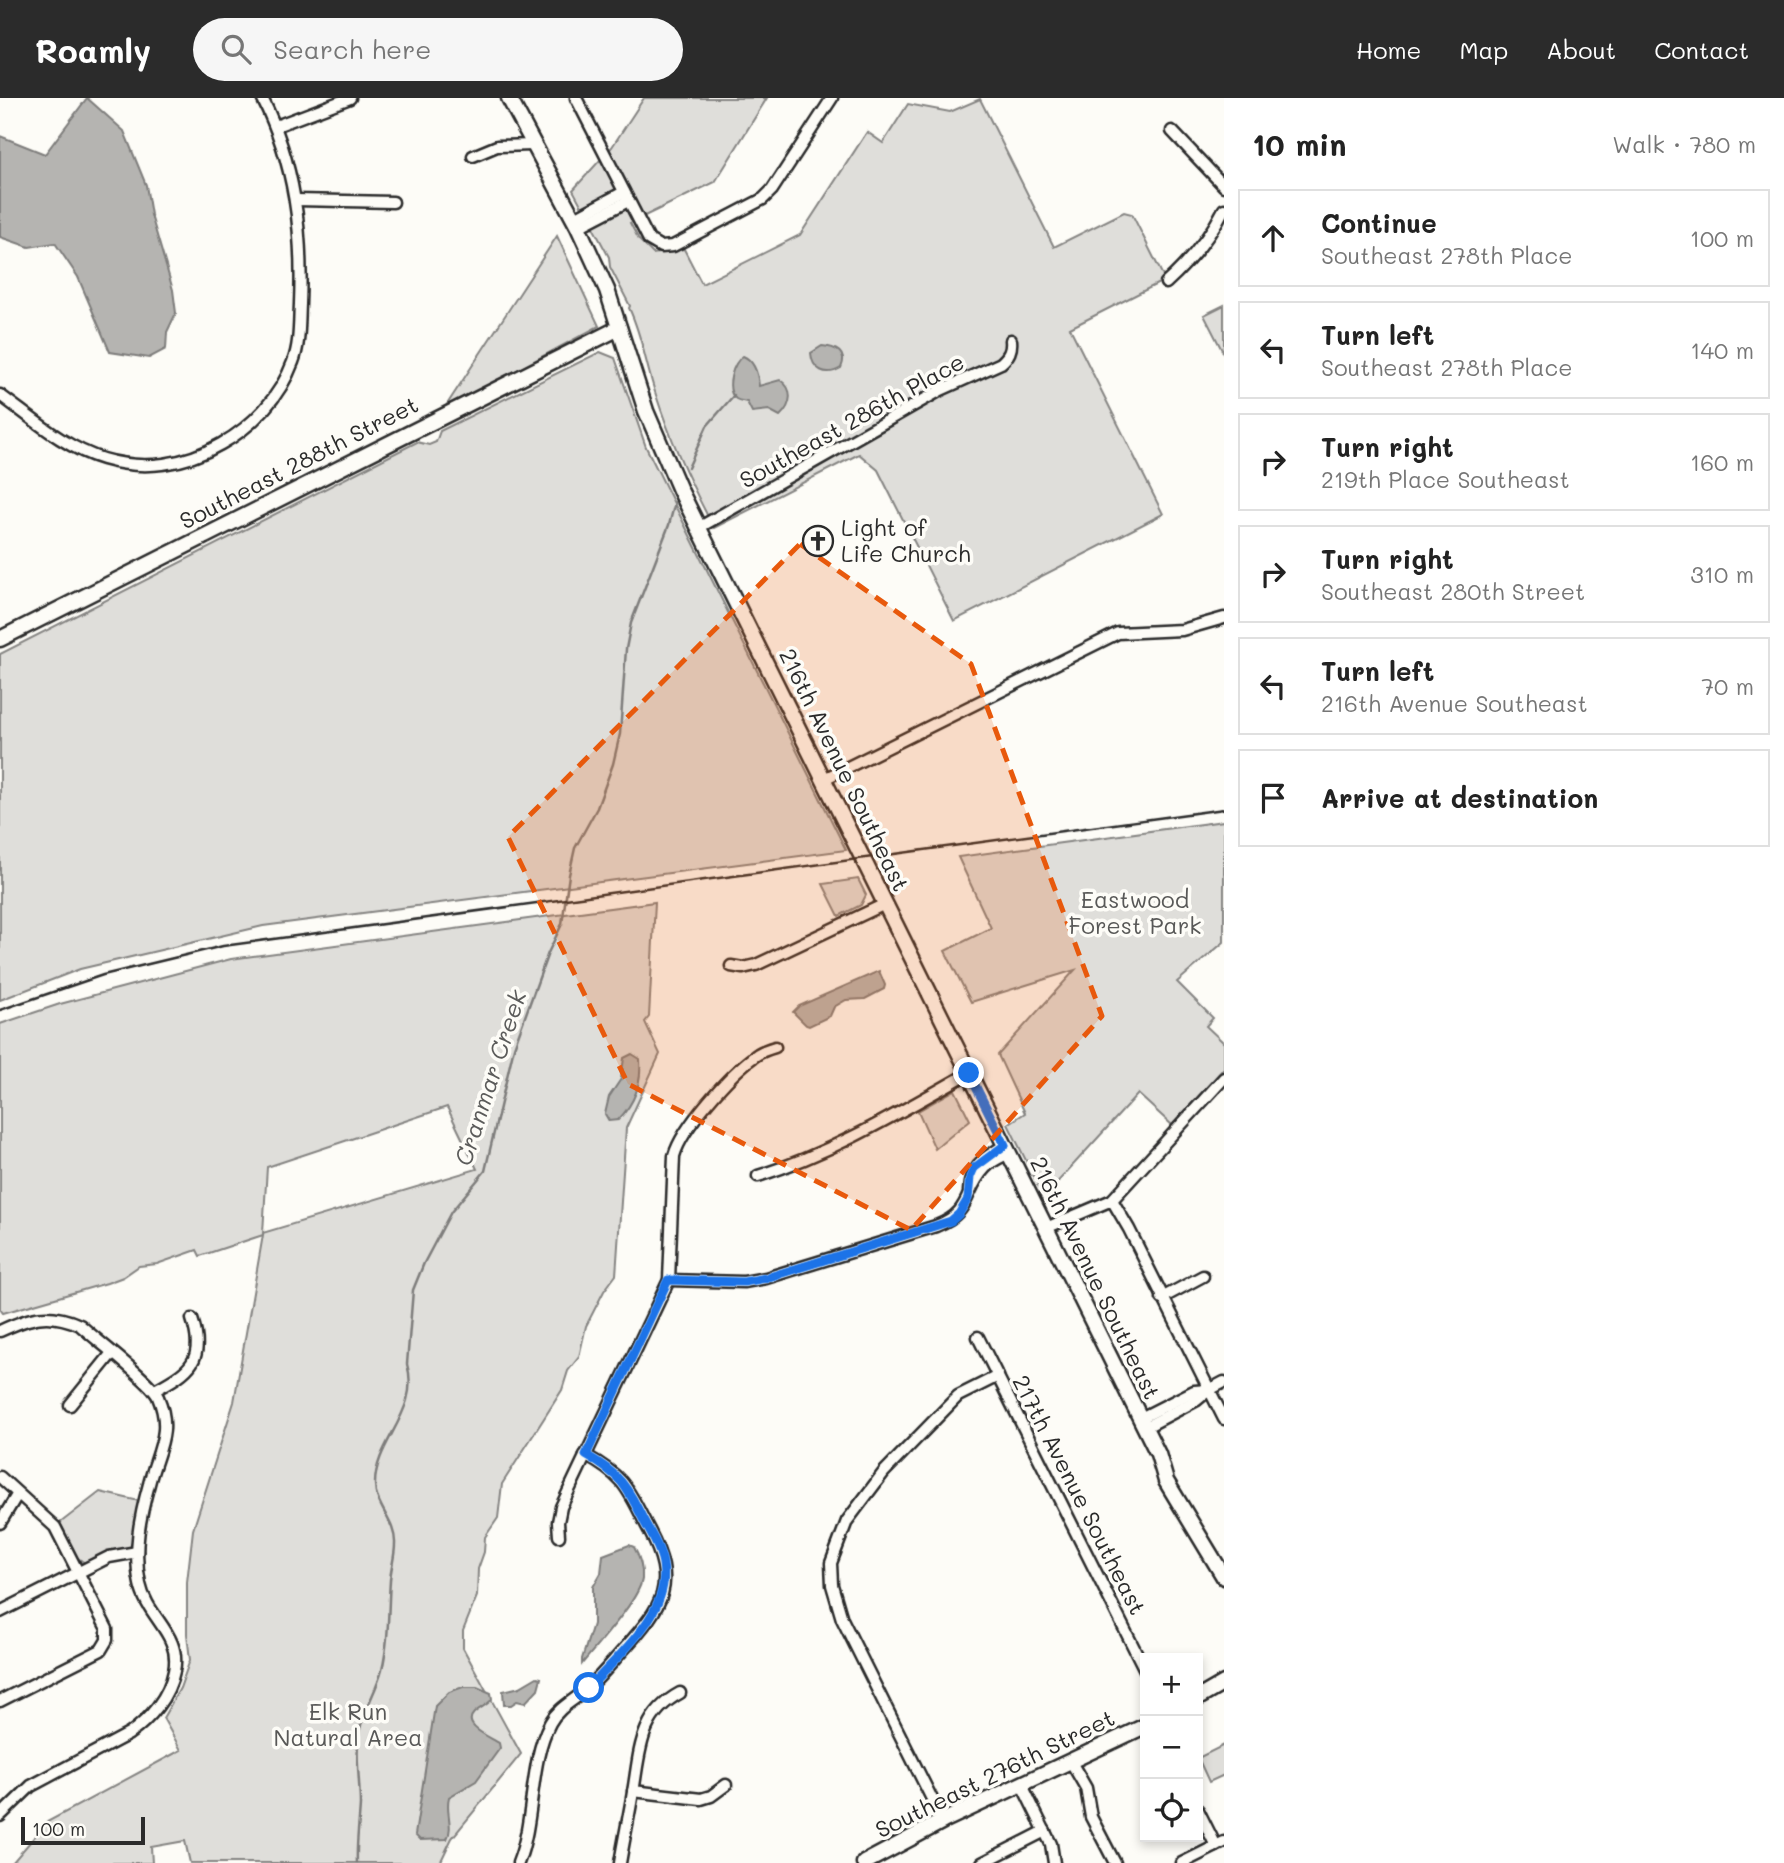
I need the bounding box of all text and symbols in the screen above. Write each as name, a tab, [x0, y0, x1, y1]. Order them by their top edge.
search box	[193, 18, 683, 81]
text: Roamly	[35, 28, 151, 71]
icon: search	[217, 30, 255, 68]
text: Search here	[273, 32, 431, 66]
text: Home	[1356, 34, 1421, 65]
text: Map	[1459, 34, 1508, 65]
text: About	[1546, 34, 1616, 65]
text: Contact	[1654, 34, 1749, 65]
text: 10 min	[1252, 124, 1347, 164]
text: Walk · 780 m	[1612, 129, 1756, 159]
text: Continue	[1321, 206, 1437, 240]
icon: ahead	[1254, 219, 1292, 257]
text: 100 m	[1690, 223, 1754, 253]
text: Southeast 278th Place	[1321, 240, 1572, 270]
text: Turn left	[1321, 318, 1434, 352]
icon: left	[1254, 331, 1292, 369]
text: 140 m	[1690, 335, 1754, 365]
street label: Southeast 286th Place	[734, 346, 969, 494]
text: Southeast 278th Place	[1321, 352, 1572, 382]
street label: Southeast 288th Street	[174, 389, 423, 535]
text: Turn right	[1321, 430, 1454, 464]
icon: right	[1254, 443, 1292, 481]
text: 160 m	[1690, 447, 1754, 477]
text: 219th Place Southeast	[1321, 464, 1570, 494]
place label: Light of Life Church	[841, 512, 971, 568]
church icon: Light of Life Church	[801, 524, 835, 558]
text: Turn right	[1321, 542, 1454, 576]
icon: right	[1254, 555, 1292, 593]
text: 310 m	[1690, 559, 1754, 589]
text: Southeast 280th Street	[1321, 576, 1585, 606]
street label: 216th Avenue Southeast	[773, 643, 917, 896]
text: Turn left	[1321, 654, 1434, 688]
icon: left	[1254, 667, 1292, 705]
text: 70 m	[1701, 671, 1754, 701]
text: 216th Avenue Southeast	[1321, 688, 1588, 718]
icon: arrive	[1254, 779, 1292, 817]
text: Arrive at destination	[1321, 781, 1598, 815]
park label: Eastwood Forest Park	[1068, 884, 1202, 940]
water label: Cranmar Creek	[447, 985, 533, 1169]
route end	[953, 1057, 984, 1088]
street label: 216th Avenue Southeast	[1024, 1151, 1168, 1404]
street label: 217th Avenue Southeast	[1006, 1369, 1154, 1620]
map controls	[1140, 1653, 1203, 1842]
button: +	[1140, 1653, 1203, 1716]
route start	[573, 1672, 604, 1703]
park label: Elk Run Natural Area	[273, 1696, 423, 1752]
street label: Southeast 276th Street	[870, 1702, 1119, 1844]
button: −	[1140, 1716, 1203, 1779]
button: locate	[1140, 1779, 1203, 1842]
scale bar	[21, 1814, 145, 1846]
text: 100 m	[32, 1816, 85, 1841]

